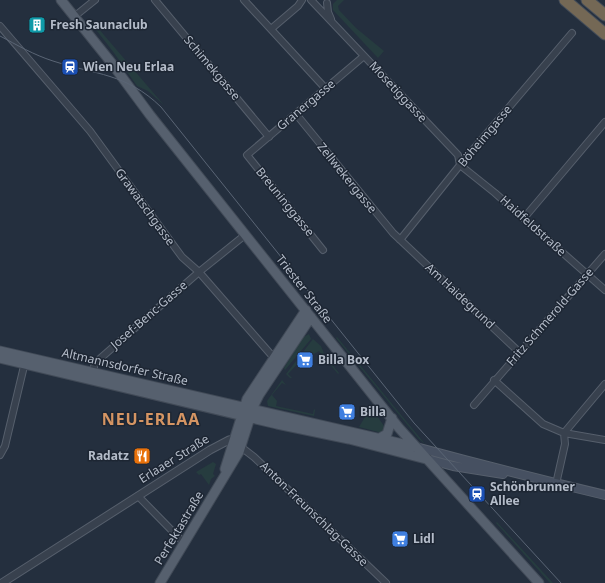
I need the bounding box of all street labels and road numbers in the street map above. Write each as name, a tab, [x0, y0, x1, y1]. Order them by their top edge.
street label: Schimekgasse	[180, 32, 245, 104]
street label: Mosetiggasse	[366, 57, 431, 126]
street label: Granergasse	[273, 75, 339, 134]
street label: Böheimgasse	[454, 101, 516, 170]
street label: Zellwekergasse	[314, 139, 381, 217]
street label: Breuninggasse	[252, 164, 319, 240]
street label: Grawatschgasse	[111, 165, 179, 249]
street label: Haidfeldstraße	[497, 191, 570, 260]
street label: Triester Straße	[272, 251, 337, 327]
street label: Am Haidegrund	[422, 259, 499, 332]
street label: Fritz Schmerold-Gasse	[502, 264, 597, 369]
street label: Josef-Benc-Gasse	[106, 276, 191, 353]
street label: Altmannsdorfer Straße	[60, 344, 190, 389]
street label: Erlaaer Straße	[135, 430, 212, 487]
street label: Anton-Freunschlag-Gasse	[257, 457, 372, 570]
street label: Perfektastraße	[150, 488, 207, 568]

